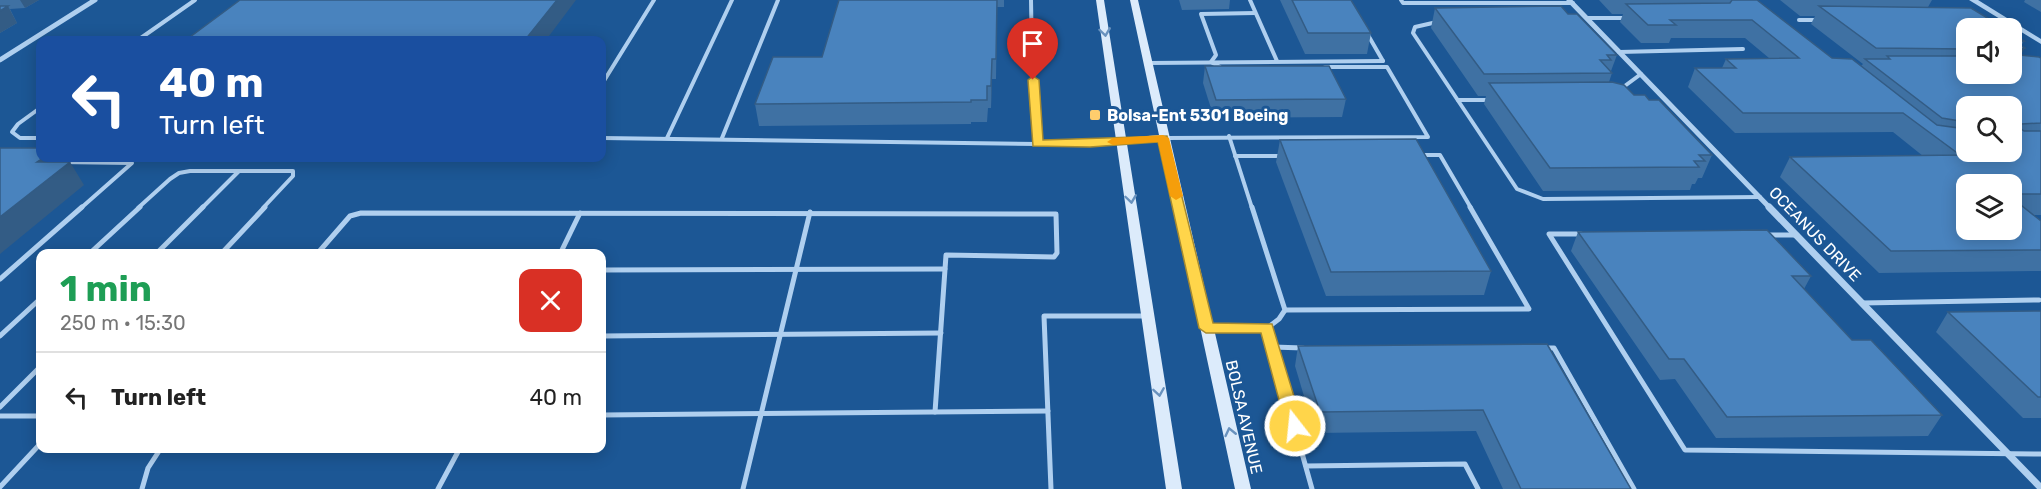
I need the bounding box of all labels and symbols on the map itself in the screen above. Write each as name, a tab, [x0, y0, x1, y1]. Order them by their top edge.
pin	[1007, 18, 1058, 80]
one-way arrow	[1098, 27, 1110, 36]
place label: Bolsa-Ent 5301 Boeing	[1107, 106, 1288, 125]
marker: Bolsa-Ent 5301 Boeing	[1088, 108, 1102, 122]
street label: OCEANUS DRIVE	[1765, 183, 1865, 285]
one-way arrow	[1124, 194, 1136, 203]
street label: BOLSA AVENUE	[1222, 358, 1266, 476]
one-way arrow	[1153, 387, 1165, 396]
position arrow	[1263, 394, 1327, 458]
one-way arrow	[1225, 427, 1238, 437]

